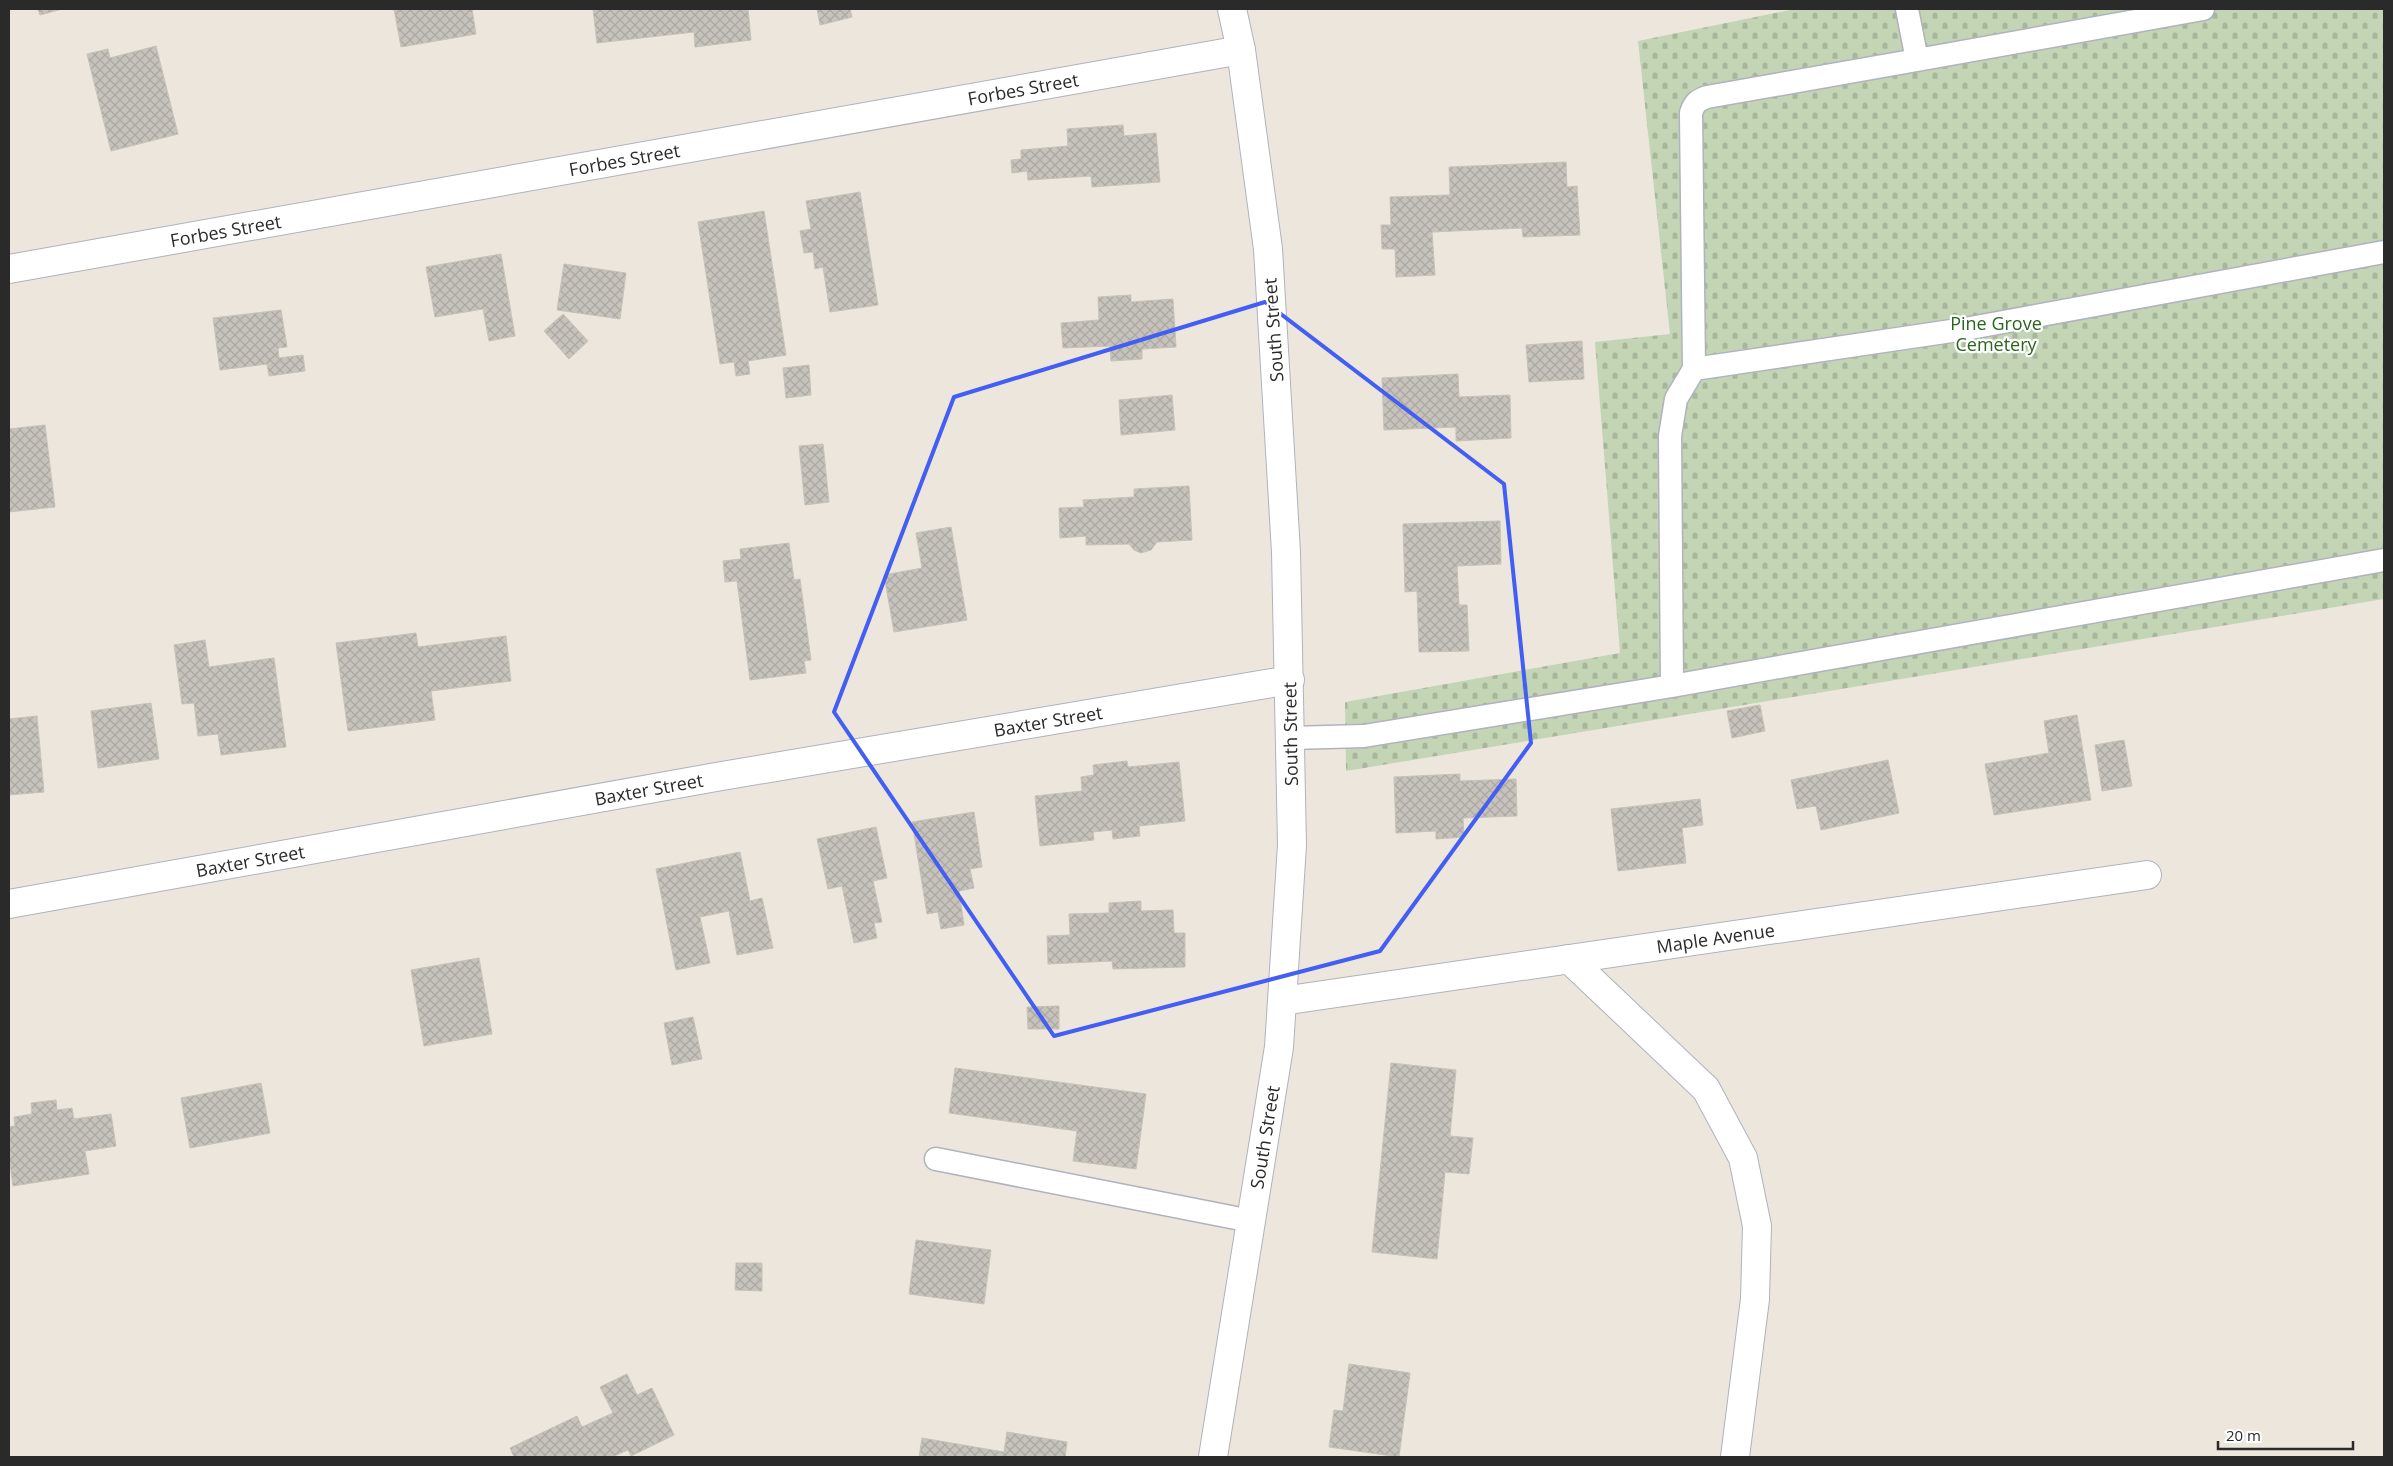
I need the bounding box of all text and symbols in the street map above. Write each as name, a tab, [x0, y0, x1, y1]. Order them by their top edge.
street label: Forbes Street	[966, 67, 1080, 110]
street label: Forbes Street	[567, 138, 682, 181]
street label: Forbes Street	[168, 209, 283, 252]
street label: South Street	[1257, 277, 1289, 383]
park label: Pine Grove Cemetery	[1950, 311, 2042, 356]
street label: South Street	[1277, 682, 1303, 786]
street label: Baxter Street	[992, 700, 1104, 742]
street label: Baxter Street	[593, 768, 705, 811]
street label: Baxter Street	[194, 839, 306, 882]
street label: Maple Avenue	[1655, 917, 1776, 958]
street label: South Street	[1244, 1084, 1285, 1190]
scale bar	[2218, 1418, 2353, 1450]
text: 20 m	[2226, 1425, 2261, 1445]

